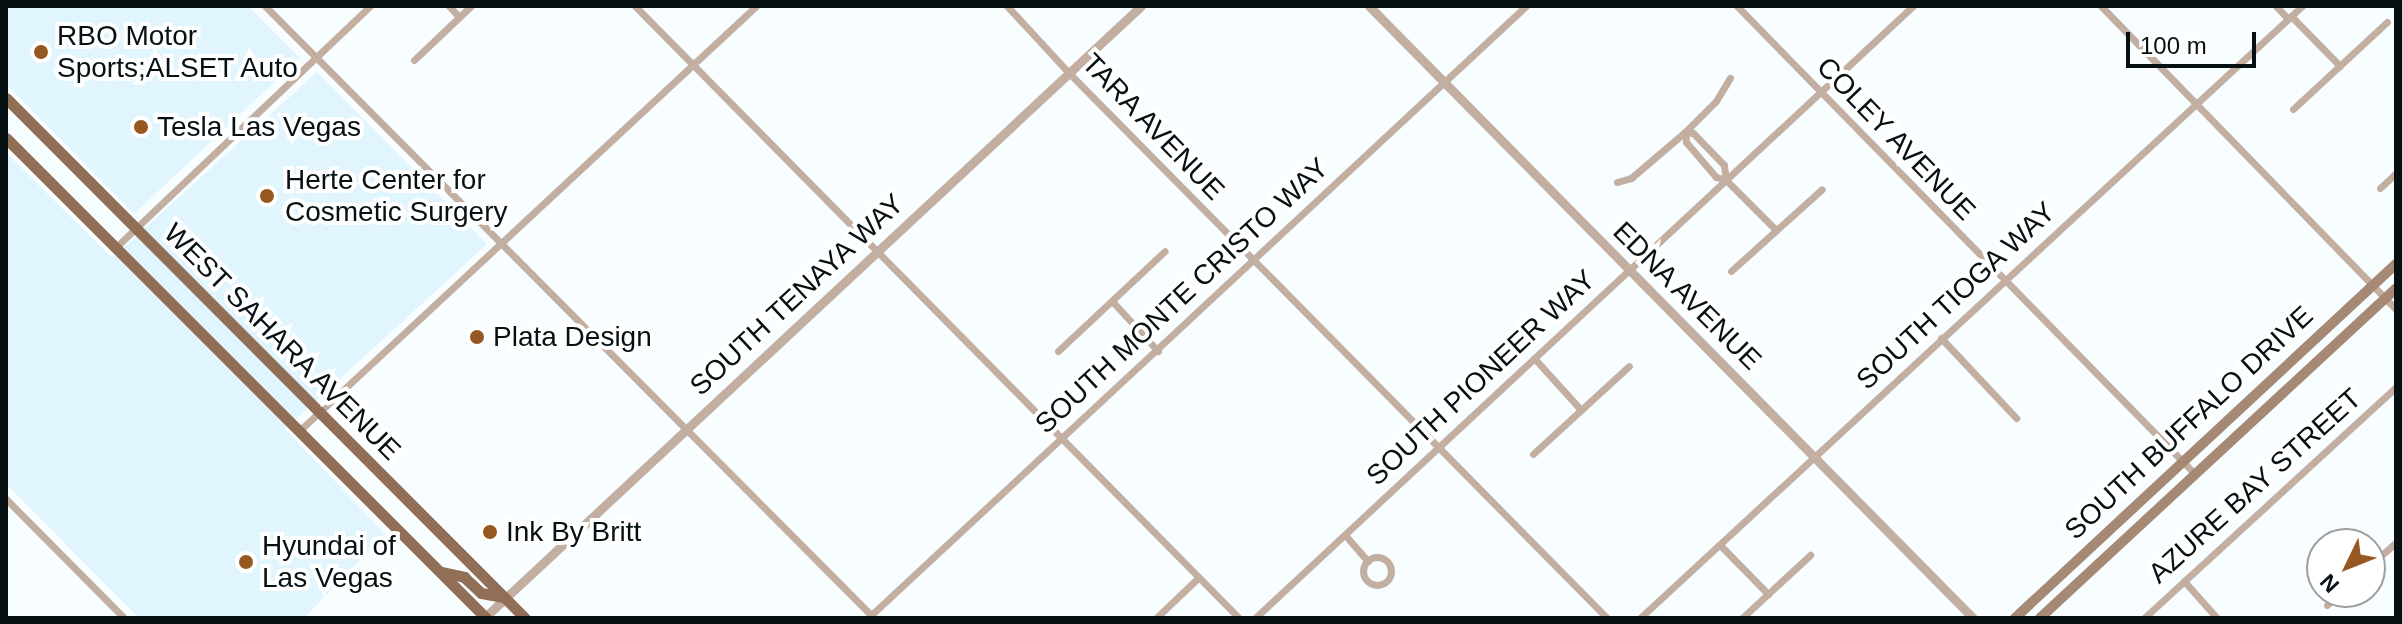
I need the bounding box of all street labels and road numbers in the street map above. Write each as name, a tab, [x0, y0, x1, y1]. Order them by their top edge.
street label: TARA AVENUE	[1074, 46, 1232, 208]
street label: COLEY AVENUE	[1809, 50, 1983, 228]
street label: SOUTH MONTE CRISTO WAY	[1029, 151, 1335, 441]
street label: SOUTH TENAYA WAY	[682, 187, 912, 403]
street label: SOUTH TIOGA WAY	[1849, 195, 2063, 397]
street label: EDNA AVENUE	[1605, 214, 1769, 378]
street label: WEST SAHARA AVENUE	[155, 215, 409, 469]
street label: SOUTH PIONEER WAY	[1360, 263, 1602, 493]
street label: SOUTH BUFFALO DRIVE	[2058, 299, 2320, 547]
street label: AZURE BAY STREET	[2142, 382, 2368, 590]

